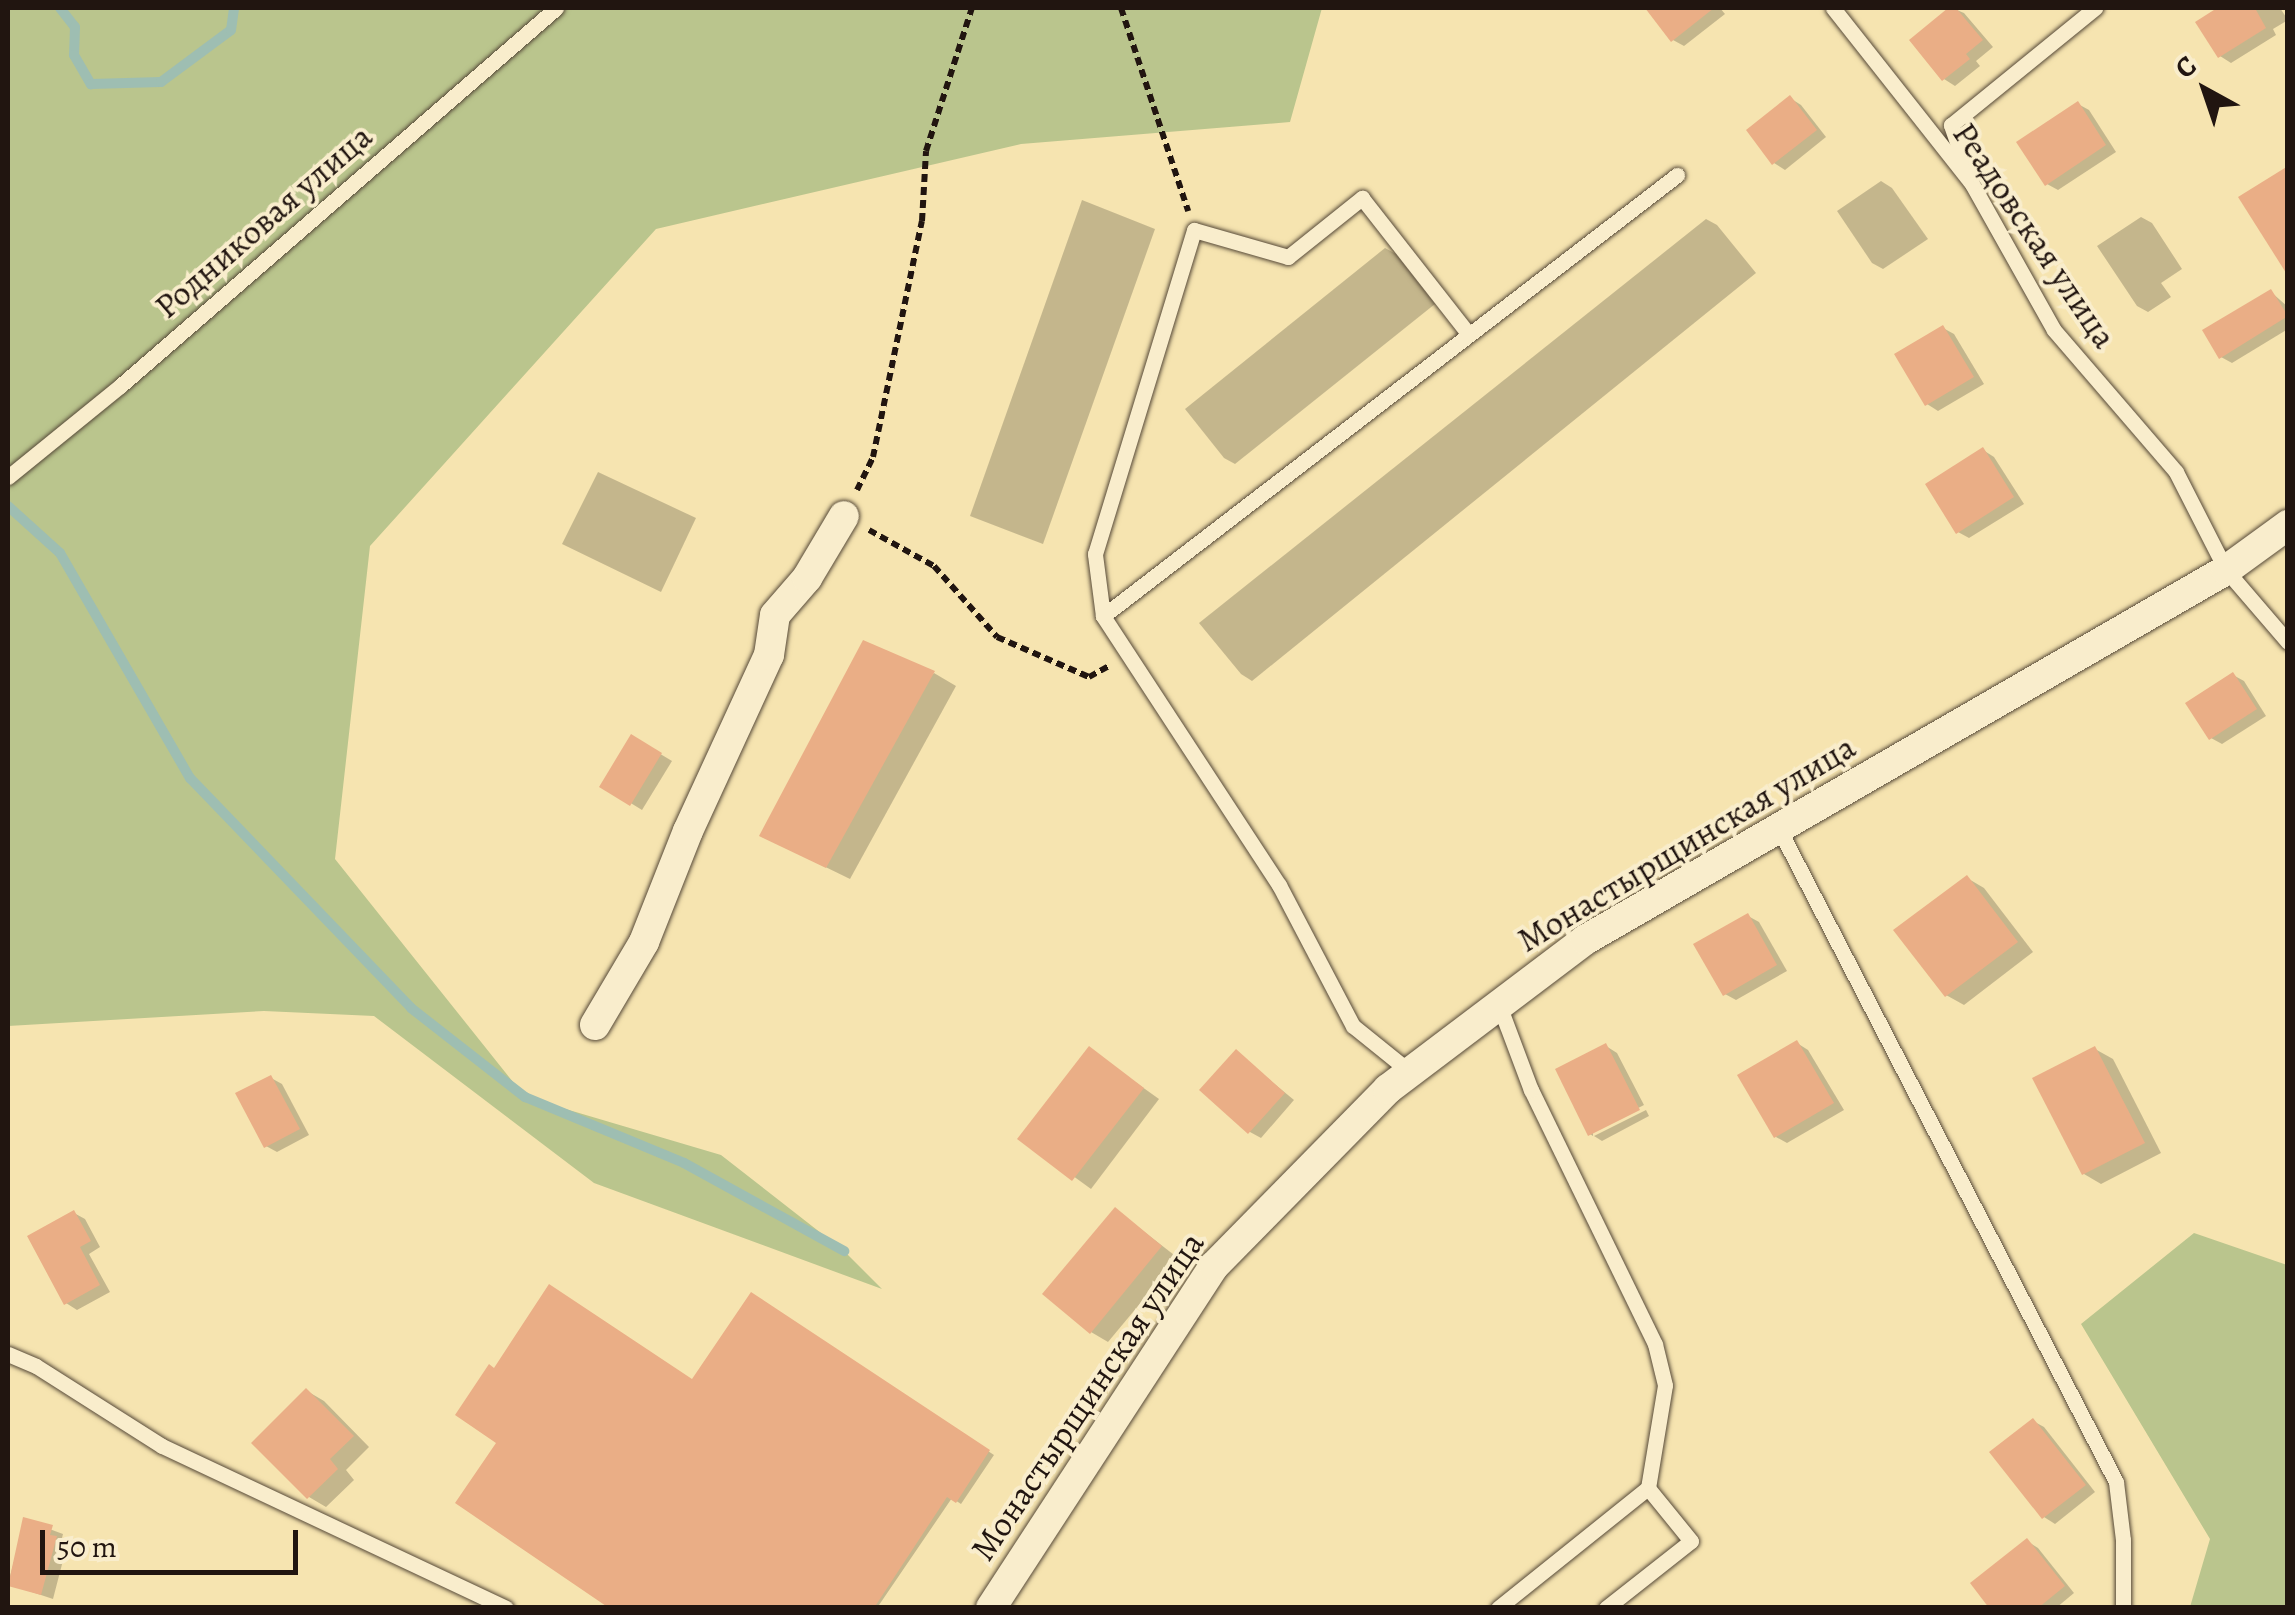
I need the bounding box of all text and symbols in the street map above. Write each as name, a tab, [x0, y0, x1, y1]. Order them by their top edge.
north arrow	[2155, 40, 2255, 140]
text: С	[2167, 47, 2205, 87]
street label: Реадовская улица	[1944, 114, 2126, 356]
street label: Родниковая улица	[146, 115, 380, 327]
street label: Монастырщинская улица	[1509, 725, 1863, 961]
street label: Монастырщинская улица	[961, 1224, 1213, 1568]
scale bar	[45, 1510, 302, 1572]
text: 50 m	[57, 1527, 117, 1567]

